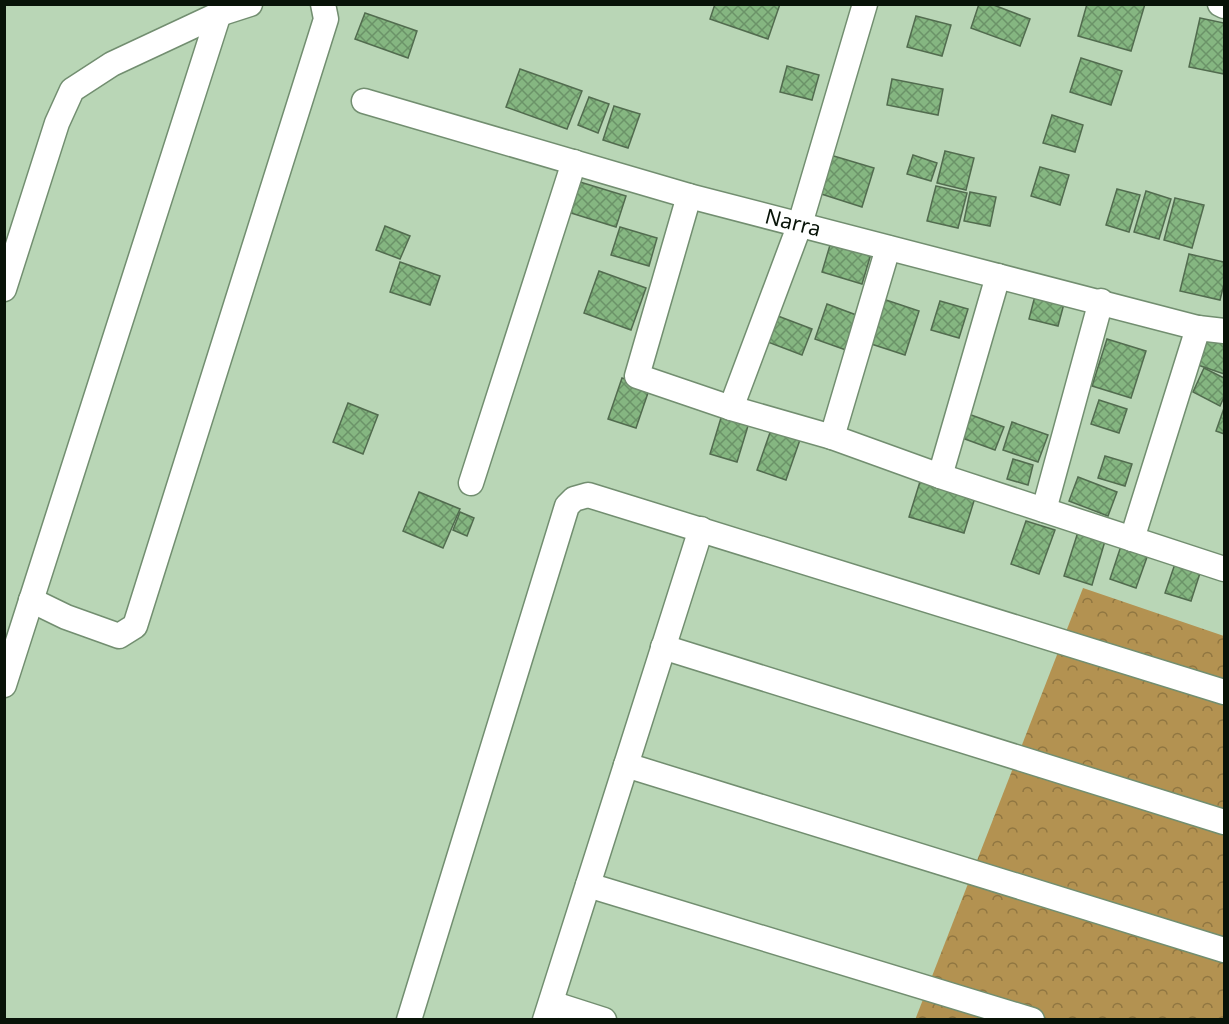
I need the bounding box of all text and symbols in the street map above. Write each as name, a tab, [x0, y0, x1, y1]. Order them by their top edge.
street label: Narra	[762, 201, 824, 243]

